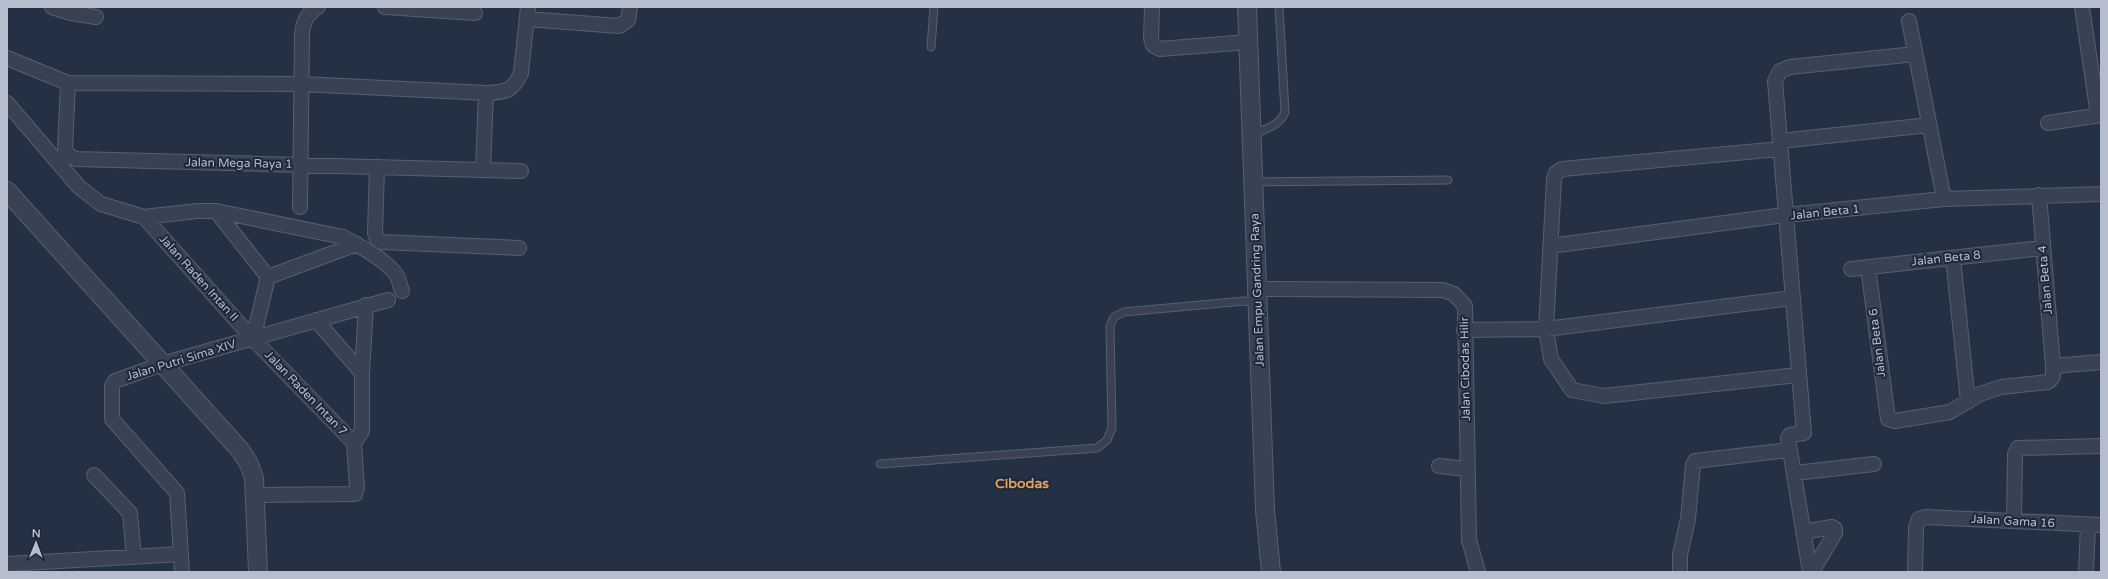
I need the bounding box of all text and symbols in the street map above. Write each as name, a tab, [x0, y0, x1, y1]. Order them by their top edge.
street label: Jalan Mega Raya 1	[185, 155, 293, 171]
street label: Jalan Beta 1	[1790, 201, 1860, 223]
street label: Jalan Empu Gandring Raya	[1247, 213, 1267, 367]
street label: Jalan Raden Intan II	[156, 232, 242, 324]
street label: Jalan Beta 4	[2035, 244, 2055, 315]
street label: Jalan Beta 8	[1911, 247, 1981, 269]
street label: Jalan Beta 6	[1866, 308, 1888, 378]
street label: Jalan Cibodas Hilir	[1457, 316, 1473, 421]
street label: Jalan Putri Sima XIV	[124, 336, 238, 383]
street label: Jalan Raden Intan 7	[262, 348, 350, 438]
district label: Cibodas	[995, 475, 1049, 492]
street label: Jalan Gama 16	[1971, 512, 2055, 530]
north arrow	[16, 523, 56, 563]
text: N	[32, 527, 41, 540]

